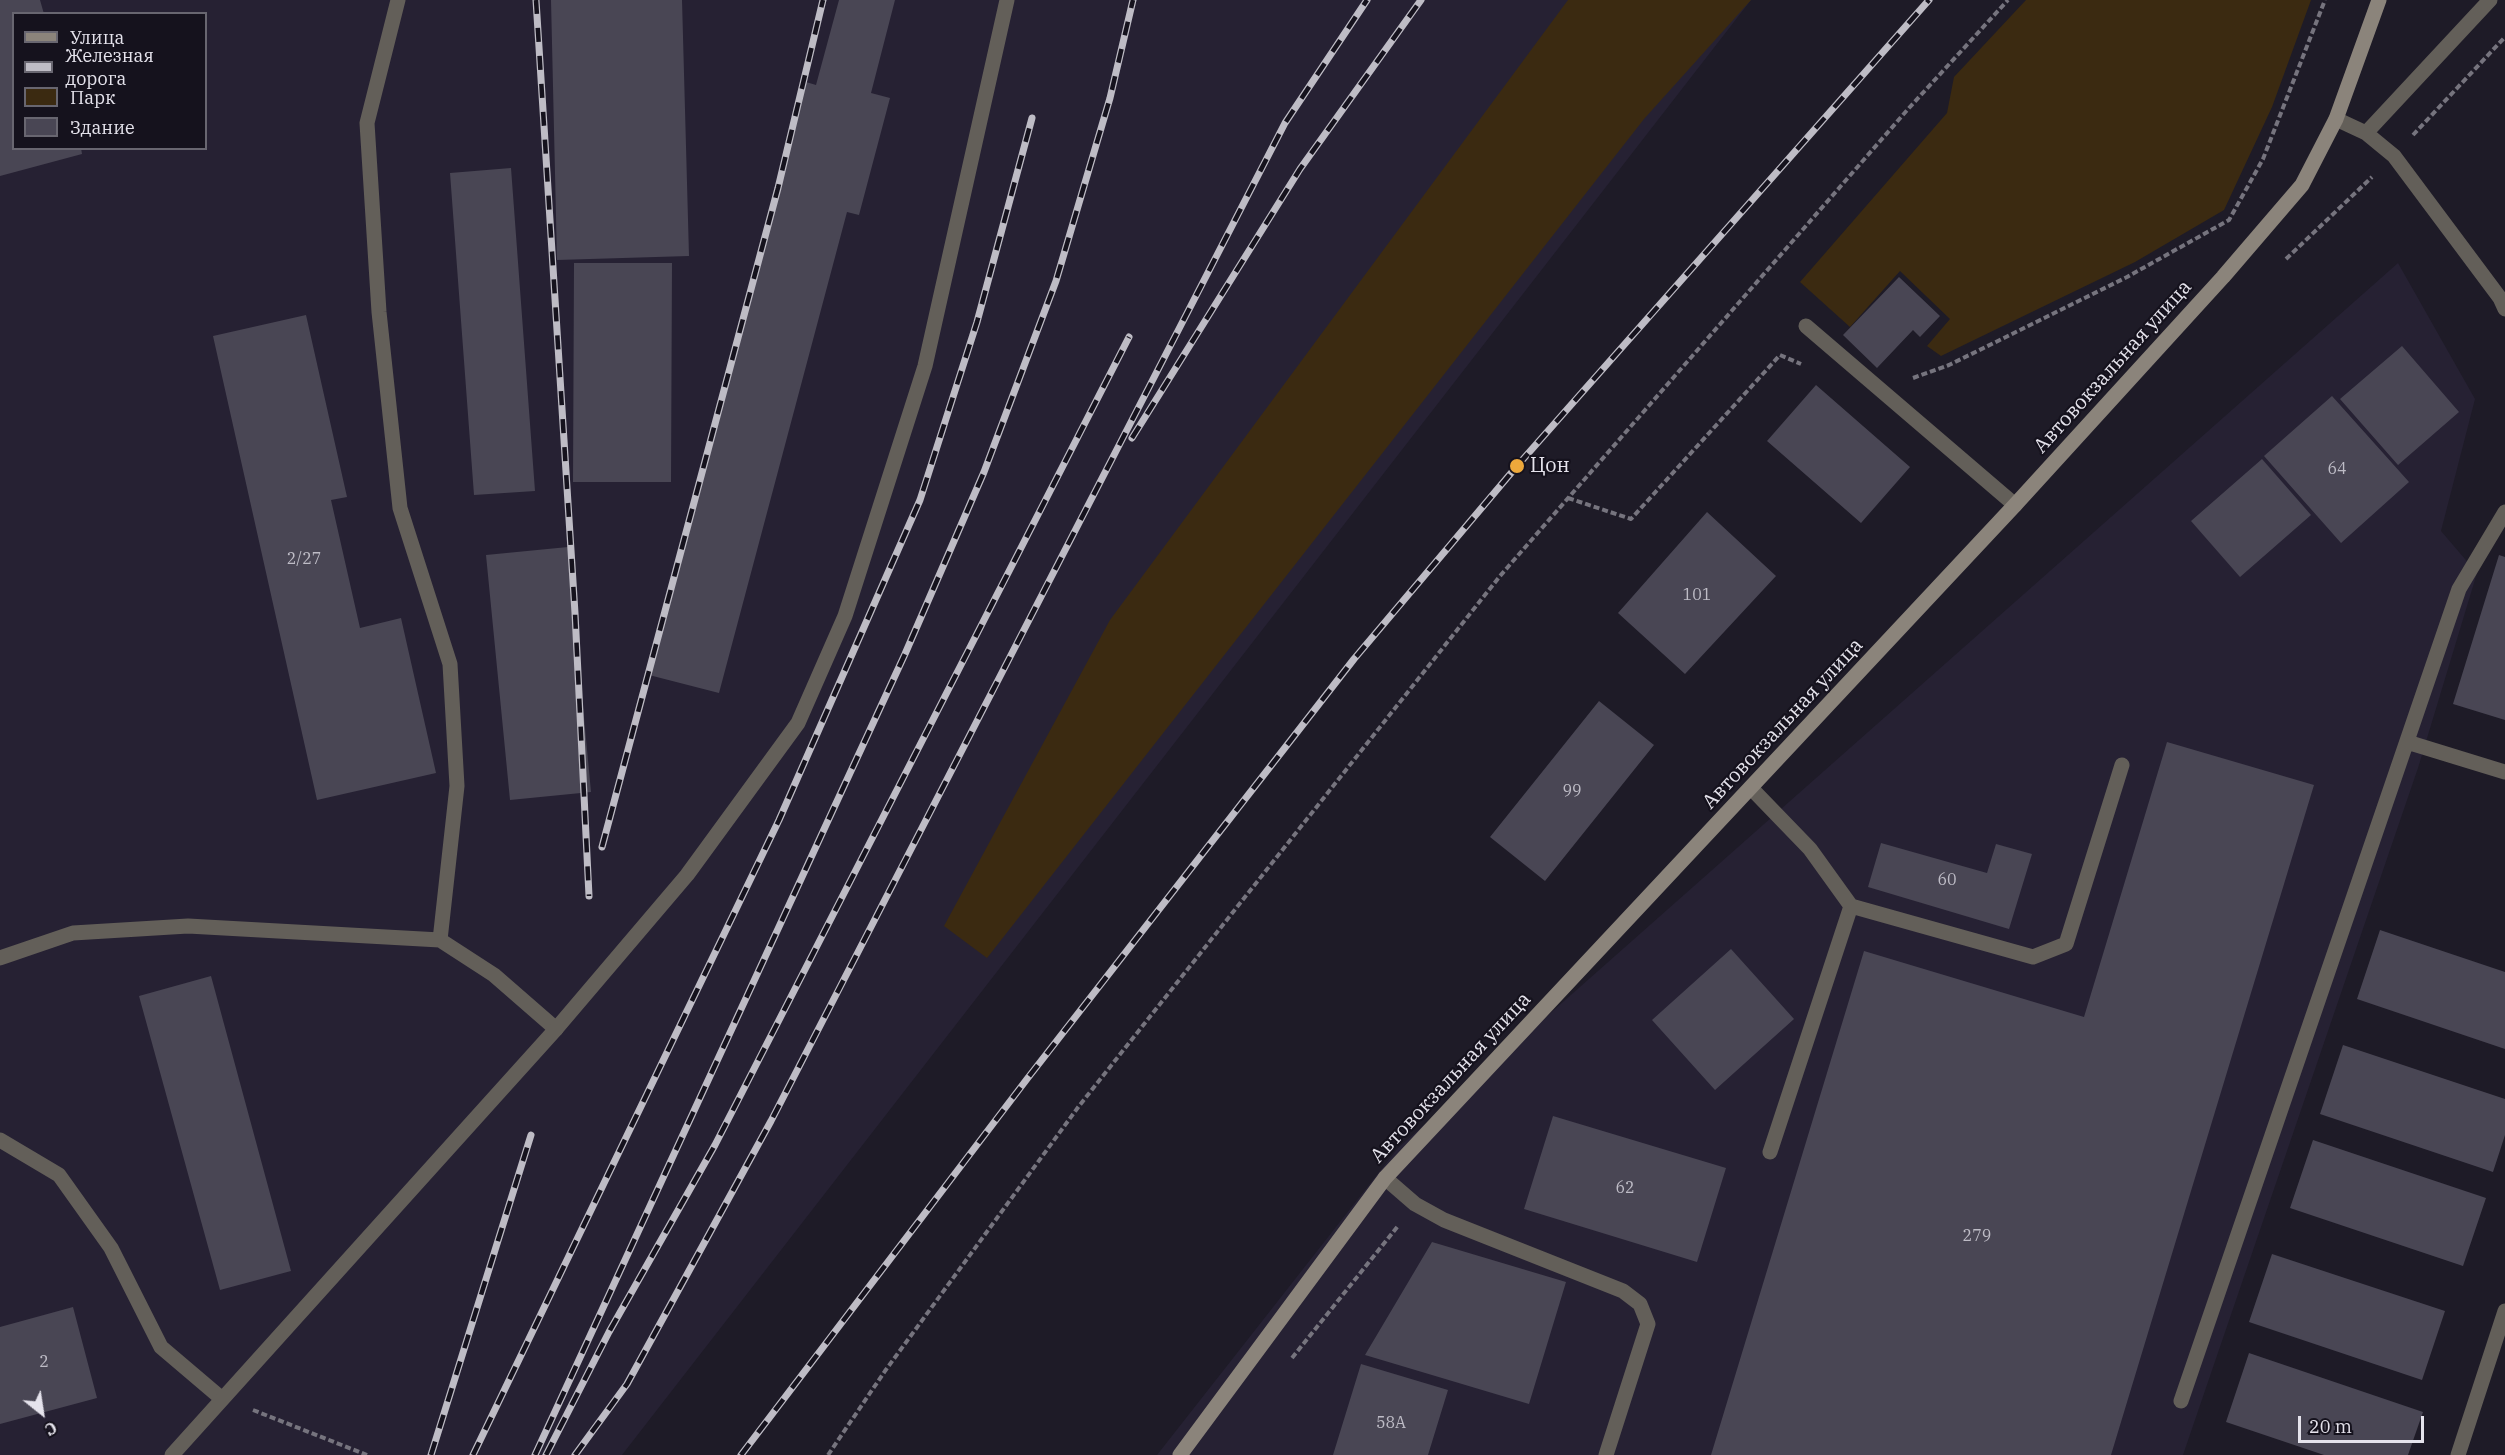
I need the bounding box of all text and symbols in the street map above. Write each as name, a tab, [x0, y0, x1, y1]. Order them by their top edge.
legend	[12, 12, 207, 150]
text: Улица	[70, 26, 124, 49]
text: Железная дорога	[65, 44, 154, 90]
text: Парк	[70, 86, 116, 109]
text: Здание	[70, 116, 135, 139]
street label: Автовокзальная улица	[2029, 276, 2197, 458]
place label: Цон	[1530, 454, 1570, 478]
marker: Цон	[1508, 457, 1526, 475]
house number: 64	[2327, 459, 2347, 479]
house number: 2/27	[287, 549, 321, 569]
house number: 101	[1683, 585, 1711, 605]
street label: Автовокзальная улица	[1698, 634, 1868, 814]
house number: 99	[1562, 781, 1582, 801]
house number: 60	[1937, 870, 1957, 890]
street label: Автовокзальная улица	[1366, 988, 1536, 1168]
house number: 62	[1615, 1178, 1635, 1198]
house number: 279	[1963, 1226, 1991, 1246]
house number: 2	[39, 1352, 49, 1372]
north arrow	[12, 1383, 72, 1443]
scale bar	[2301, 1404, 2427, 1442]
house number: 58А	[1376, 1413, 1406, 1433]
text: 20 m	[2309, 1415, 2352, 1438]
text: С	[41, 1417, 61, 1440]

